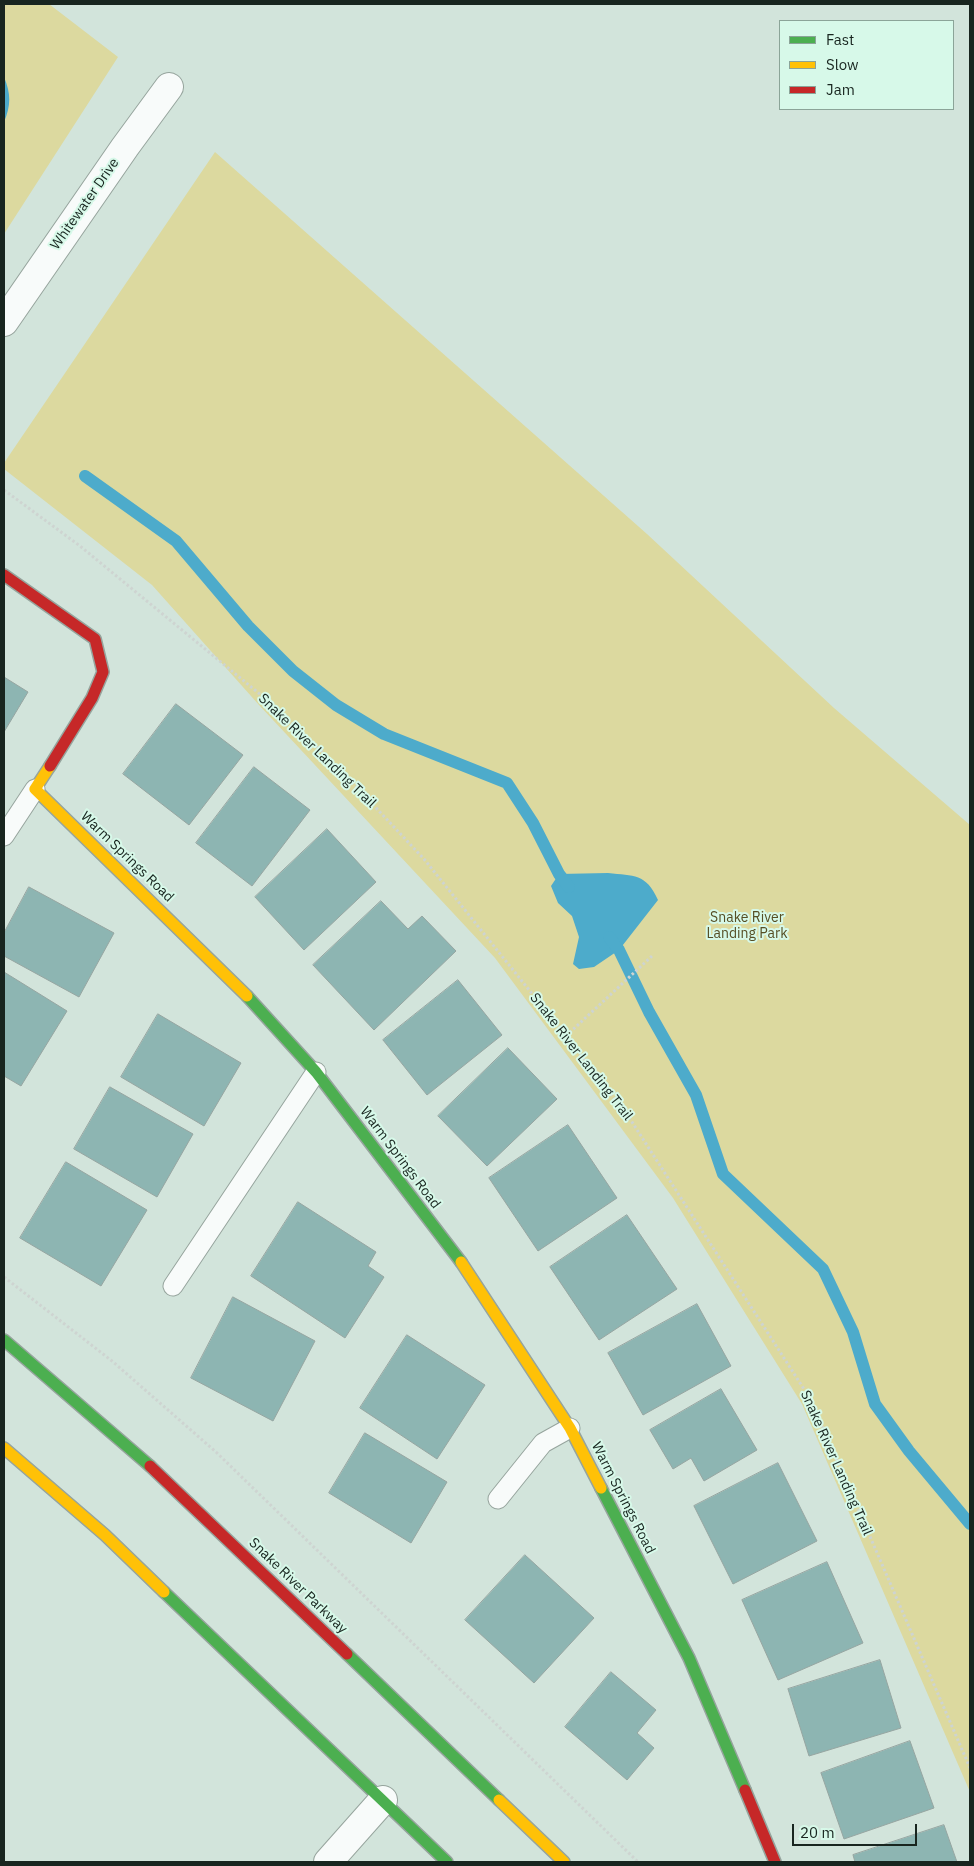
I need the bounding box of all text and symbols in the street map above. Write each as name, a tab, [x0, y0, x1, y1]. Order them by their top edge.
legend	[779, 20, 954, 110]
text: Fast	[826, 30, 854, 49]
text: Slow	[826, 55, 859, 74]
text: Jam	[826, 80, 855, 99]
street label: Whitewater Drive	[47, 155, 123, 253]
street label: Snake River Landing Trail	[255, 690, 379, 812]
street label: Warm Springs Road	[77, 808, 177, 906]
park label: Snake River Landing Park	[706, 910, 788, 942]
street label: Snake River Landing Trail	[526, 990, 636, 1124]
street label: Warm Springs Road	[356, 1104, 444, 1212]
street label: Snake River Landing Trail	[796, 1388, 876, 1538]
street label: Warm Springs Road	[588, 1439, 658, 1557]
street label: Snake River Parkway	[245, 1535, 351, 1637]
scale bar	[794, 1814, 919, 1846]
text: 20 m	[800, 1823, 835, 1842]

